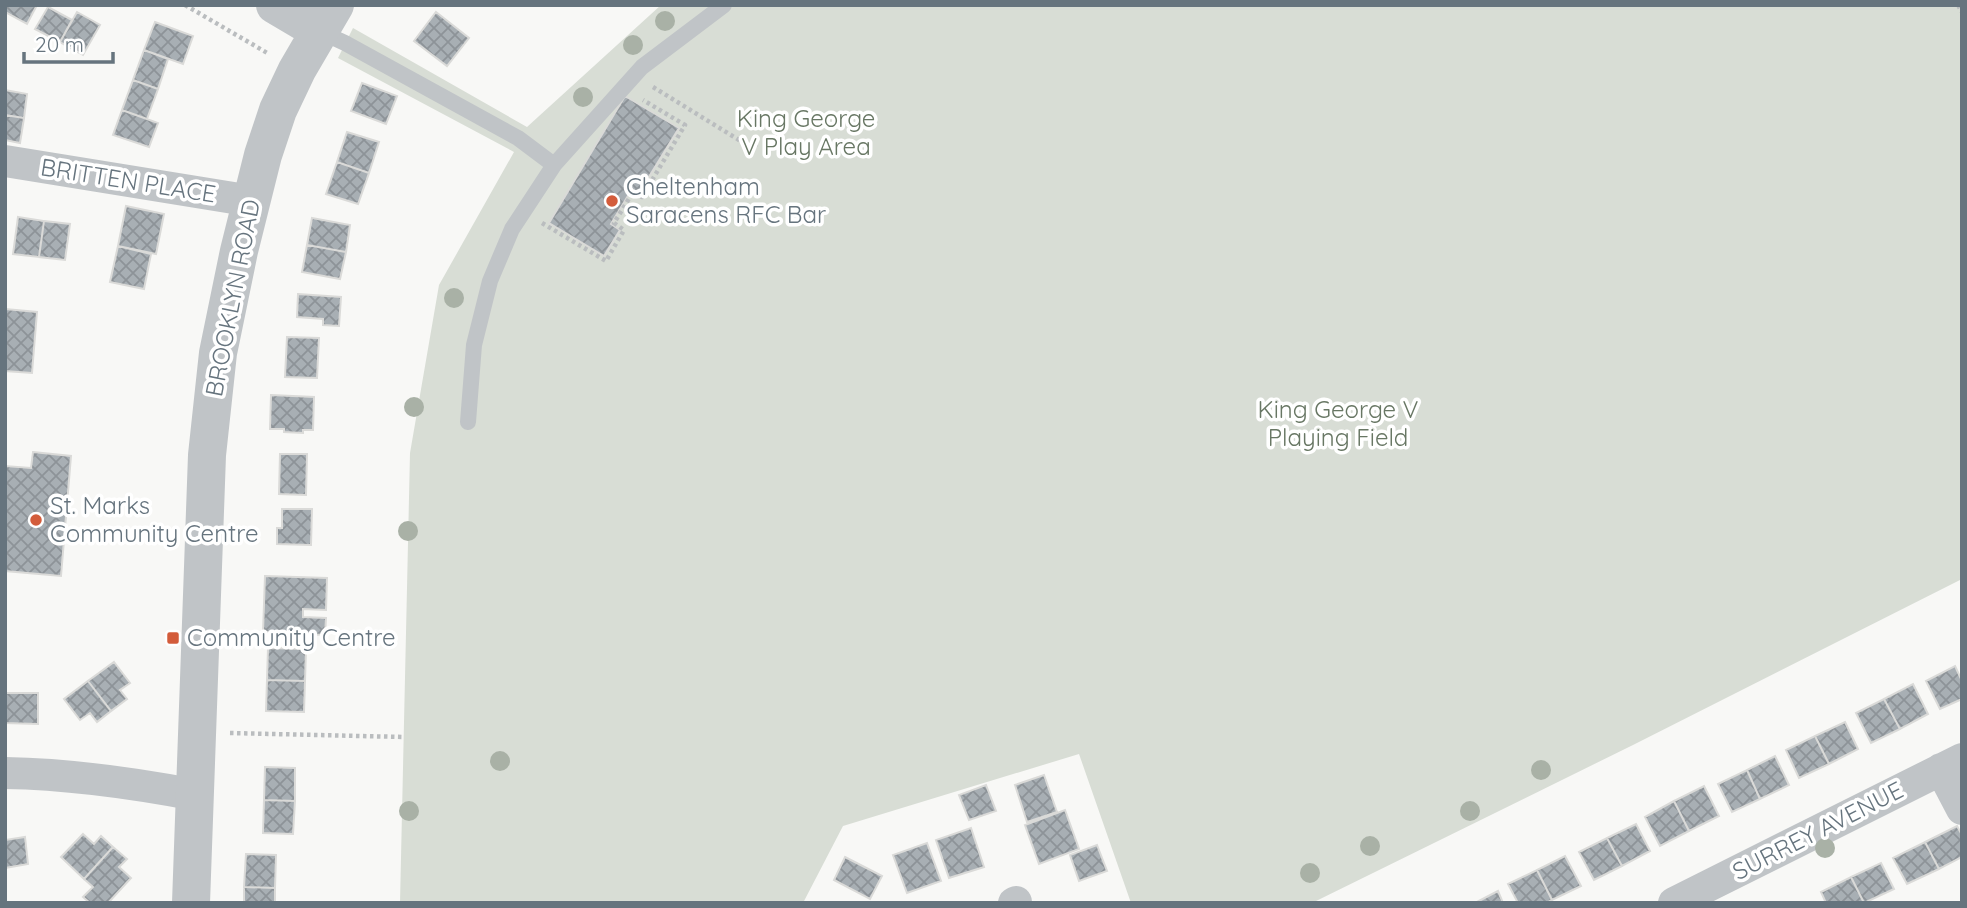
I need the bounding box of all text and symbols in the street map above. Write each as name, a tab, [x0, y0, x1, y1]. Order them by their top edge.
scale bar	[24, 21, 114, 65]
text: 20 m	[35, 31, 84, 57]
park label: King George V Play Area	[737, 103, 875, 161]
street label: BRITTEN PLACE	[38, 151, 218, 209]
place label: Cheltenham Saracens RFC Bar	[626, 171, 826, 229]
marker: Cheltenham Saracens RFC Bar	[604, 193, 620, 209]
street label: BROOKLYN ROAD	[198, 197, 266, 399]
park label: King George V Playing Field	[1258, 394, 1418, 452]
place label: St. Marks Community Centre	[50, 490, 258, 548]
marker: St. Marks Community Centre	[28, 512, 44, 528]
place label: Community Centre	[187, 622, 395, 652]
marker: Community Centre	[165, 630, 181, 646]
street label: SURREY AVENUE	[1727, 774, 1908, 886]

